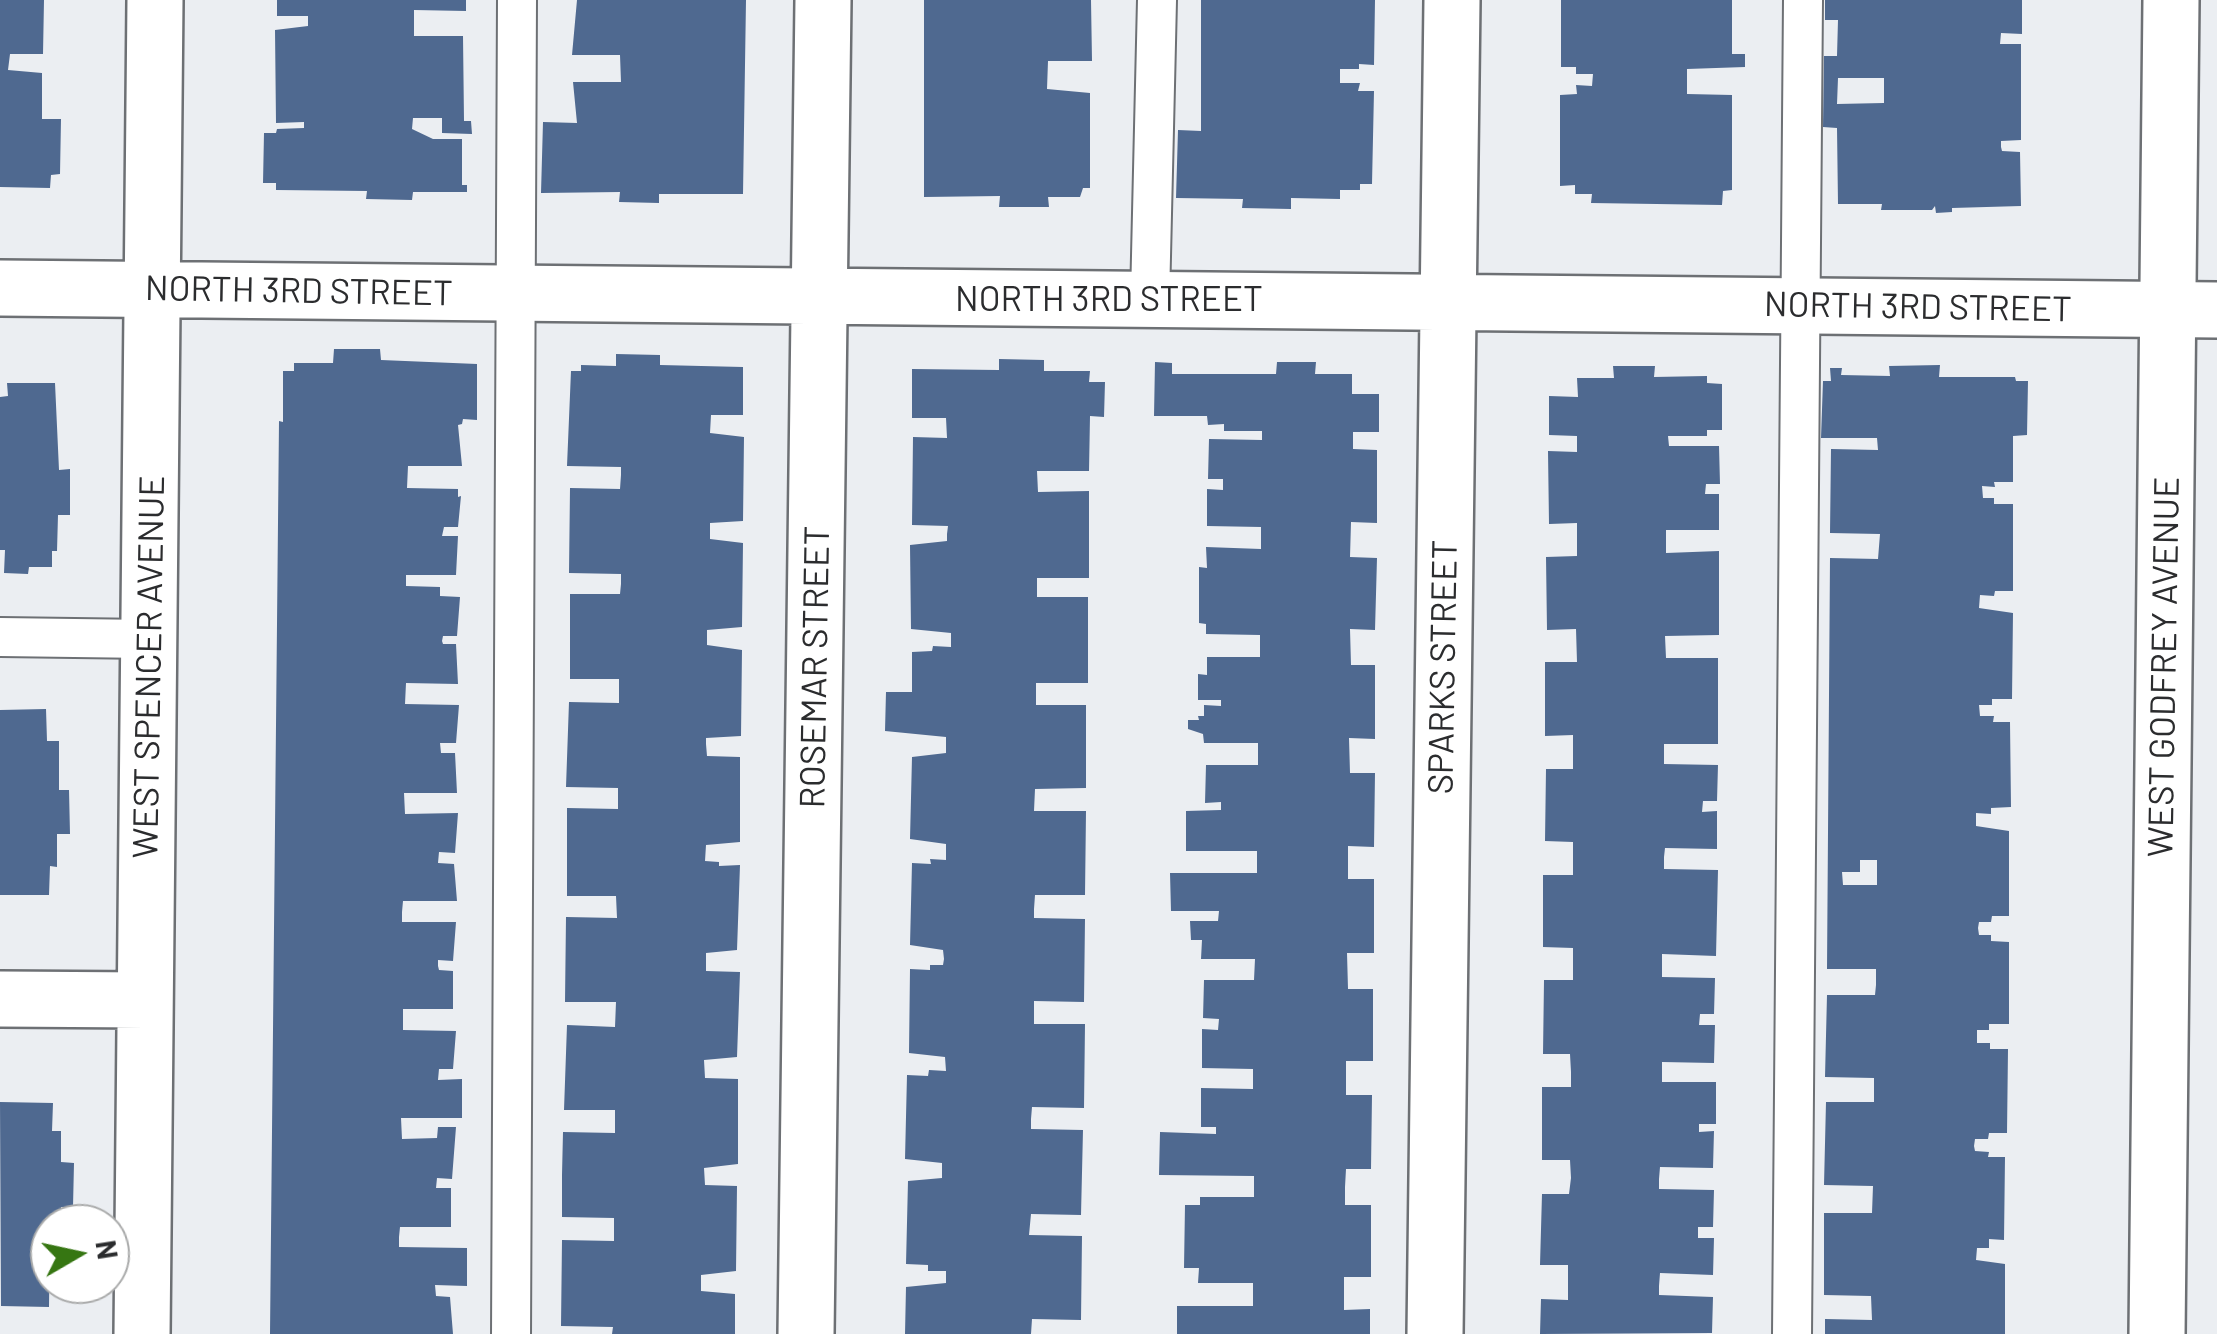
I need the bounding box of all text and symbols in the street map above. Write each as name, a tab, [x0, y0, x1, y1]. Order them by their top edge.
street label: NORTH 3RD STREET	[145, 267, 453, 315]
street label: NORTH 3RD STREET	[955, 278, 1263, 320]
street label: NORTH 3RD STREET	[1764, 283, 2072, 331]
street label: WEST SPENCER AVENUE	[125, 475, 173, 859]
street label: WEST GODFREY AVENUE	[2140, 476, 2188, 858]
street label: ROSEMAR STREET	[792, 525, 838, 809]
street label: SPARKS STREET	[1420, 539, 1466, 795]
north arrow	[30, 1204, 130, 1304]
text: N	[89, 1238, 126, 1261]

